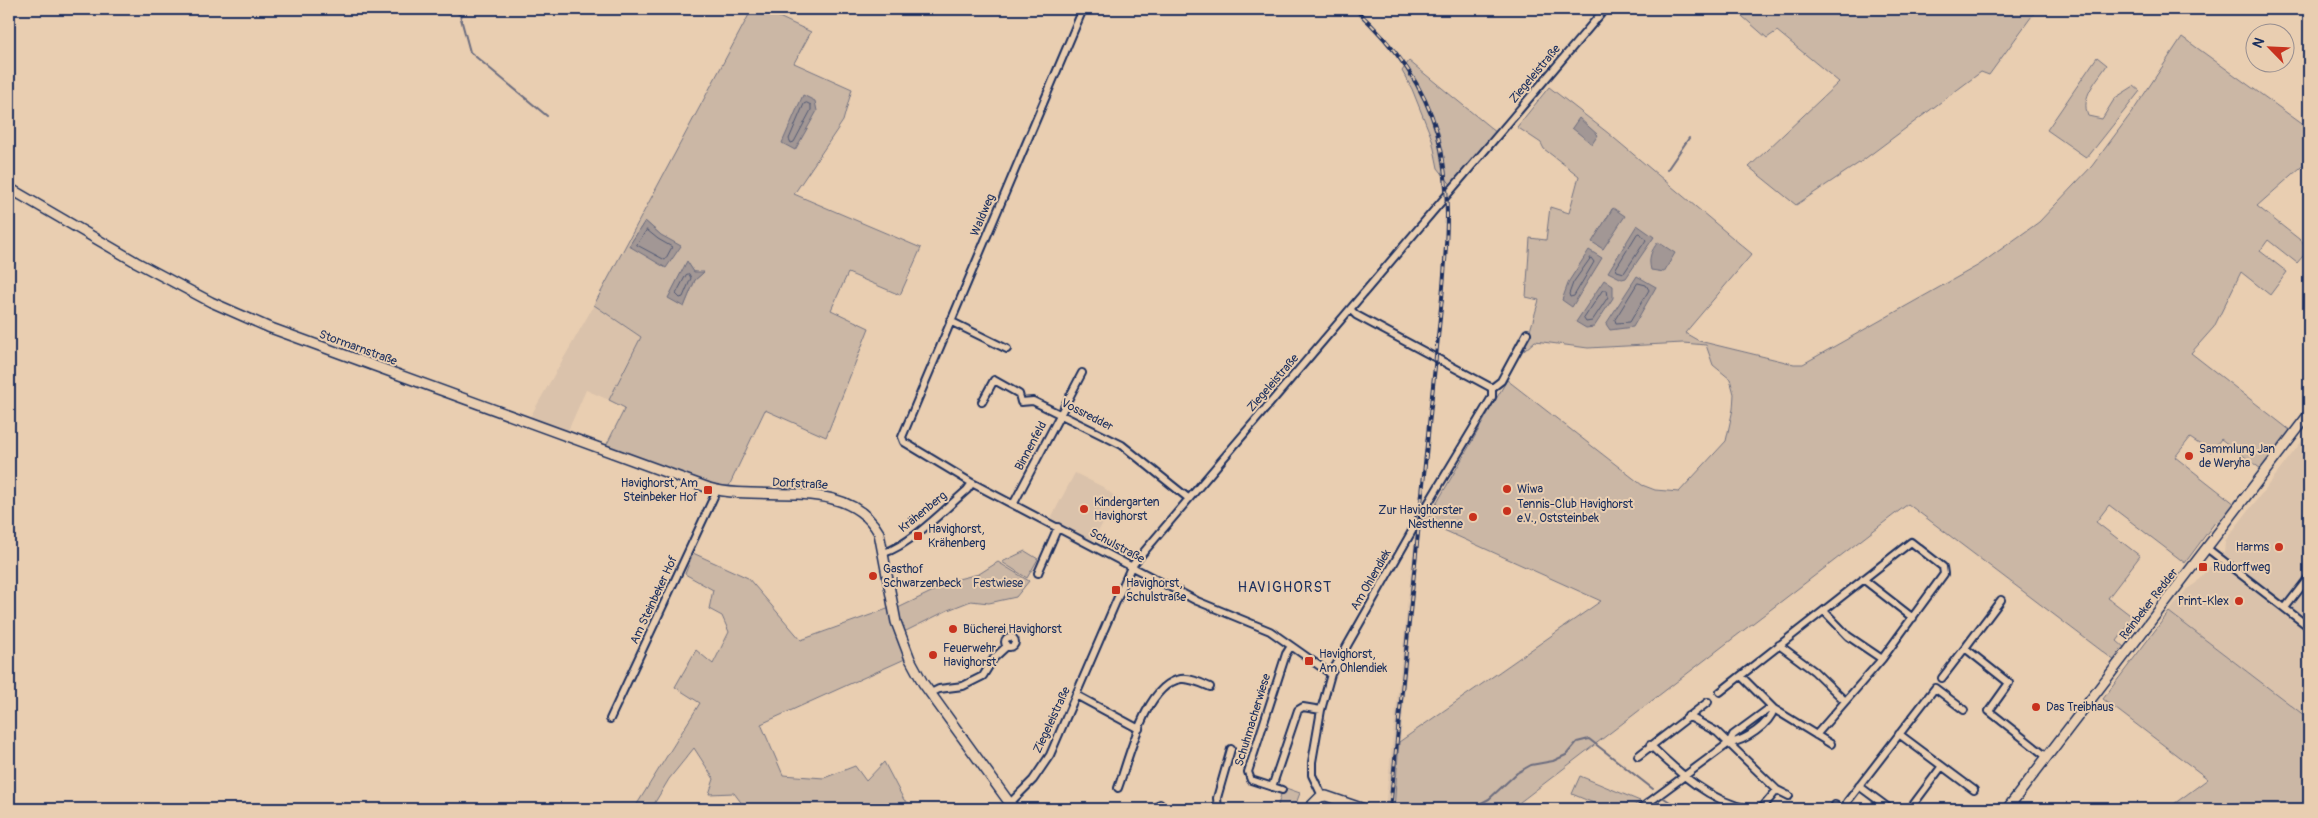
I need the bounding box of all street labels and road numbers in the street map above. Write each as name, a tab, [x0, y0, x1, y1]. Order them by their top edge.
street label: Ziegeleistraße	[1506, 42, 1564, 106]
street label: Waldweg	[967, 192, 999, 238]
street label: Stormarnstraße	[317, 327, 399, 369]
street label: Ziegeleistraße	[1244, 351, 1302, 415]
street label: Vossredder	[1058, 396, 1116, 435]
street label: Binnenfeld	[1012, 419, 1050, 473]
street label: Dorfstraße	[772, 475, 828, 493]
street label: Krähenberg	[896, 488, 950, 536]
street label: Schulstraße	[1087, 525, 1147, 567]
street label: Am Ohlendiek	[1347, 547, 1395, 613]
street label: Am Steinbeker Hof	[627, 553, 681, 647]
street label: Reinbeker Redder	[2117, 565, 2182, 643]
street label: Schuhmacherwiese	[1232, 672, 1274, 768]
street label: Ziegeleistraße	[1030, 684, 1074, 756]

